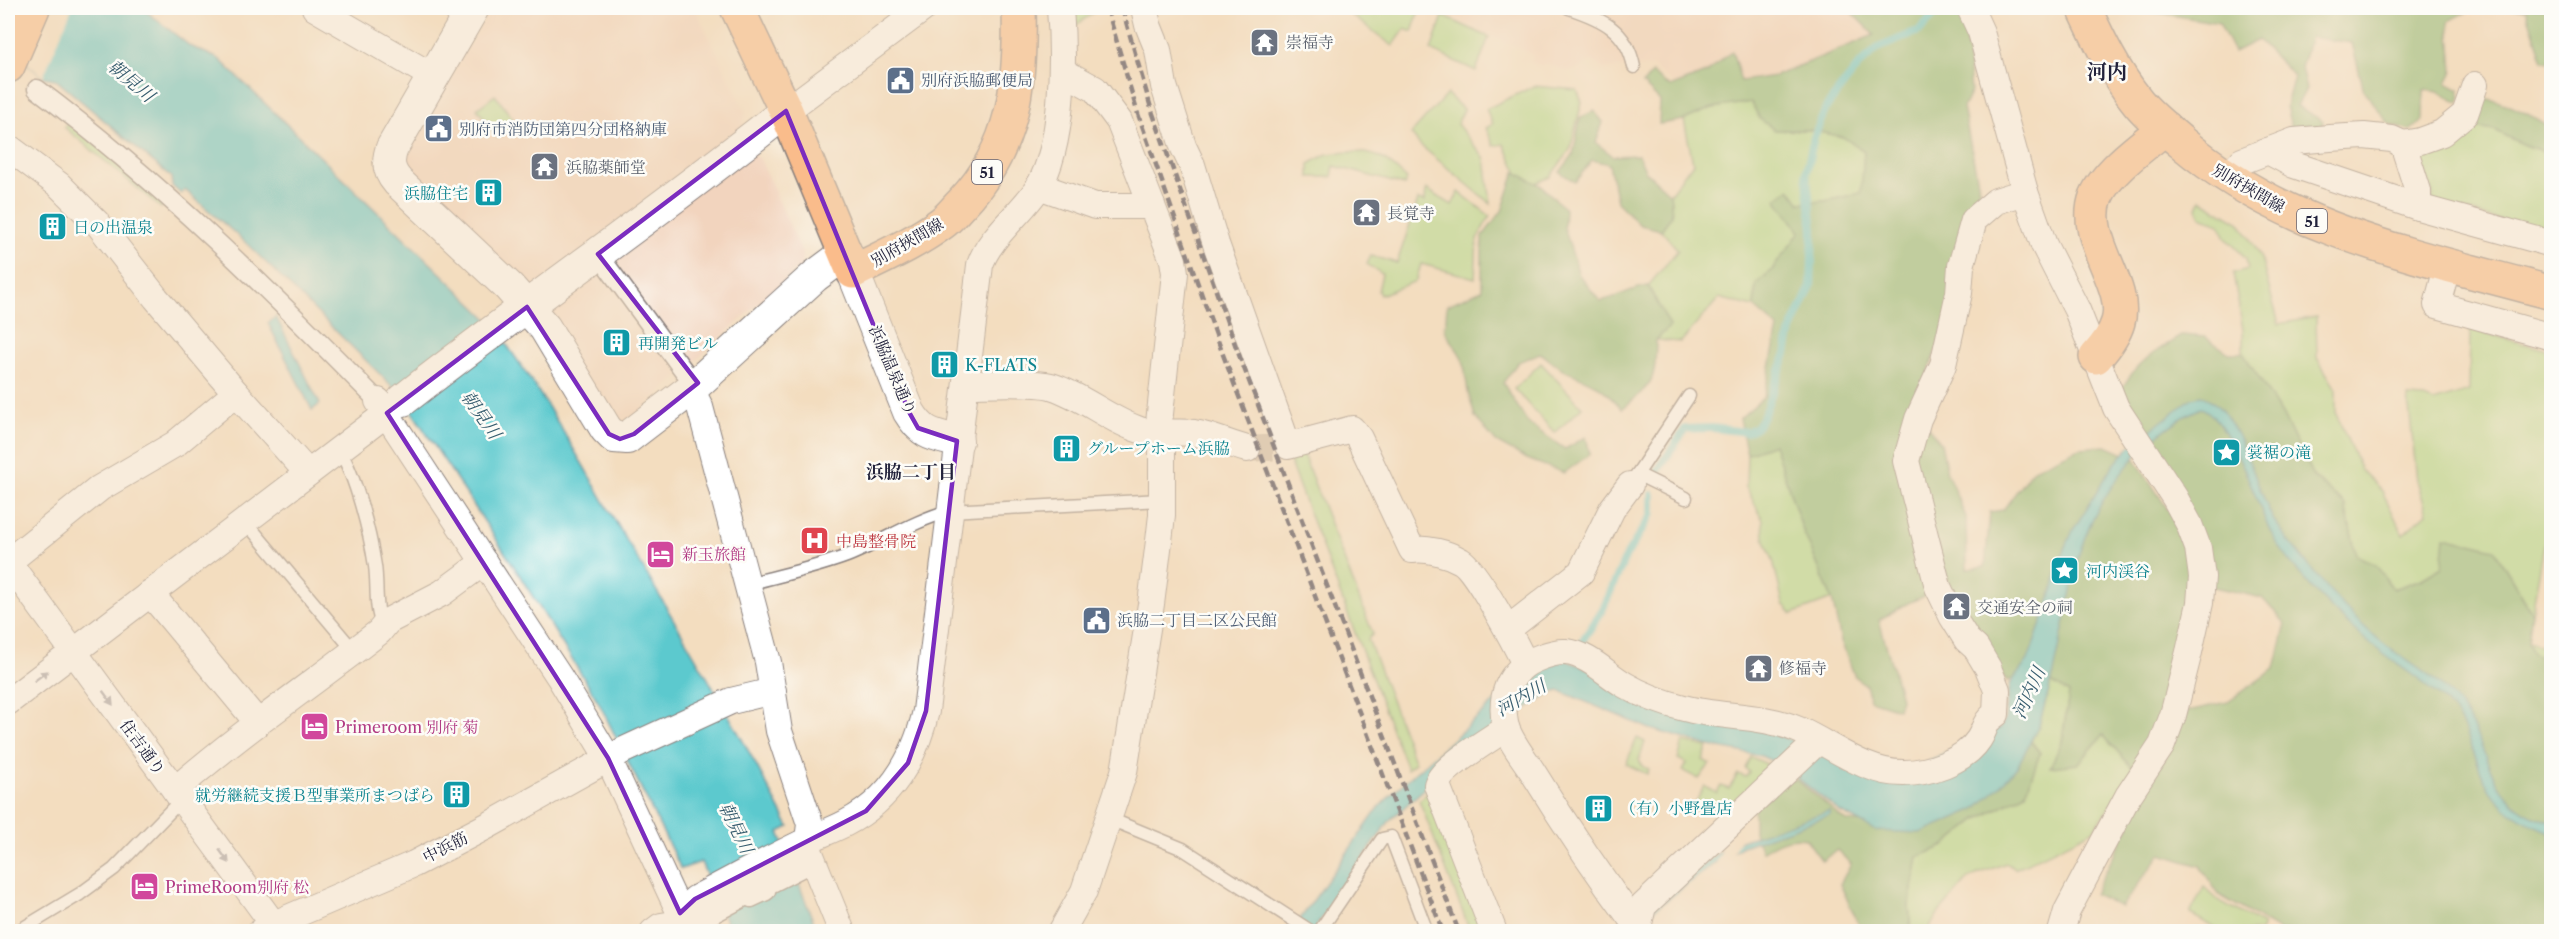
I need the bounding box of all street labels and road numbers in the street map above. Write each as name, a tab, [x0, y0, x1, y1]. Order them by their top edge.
street label: 別府挾間線	[2209, 159, 2289, 217]
road number: 51	[972, 160, 1002, 184]
road number: 51	[2297, 209, 2327, 233]
street label: 別府挾間線	[867, 213, 947, 271]
street label: 浜脇温泉通り	[865, 322, 921, 418]
street label: 住吉通り	[116, 715, 170, 779]
street label: 中浜筋	[419, 827, 471, 867]

